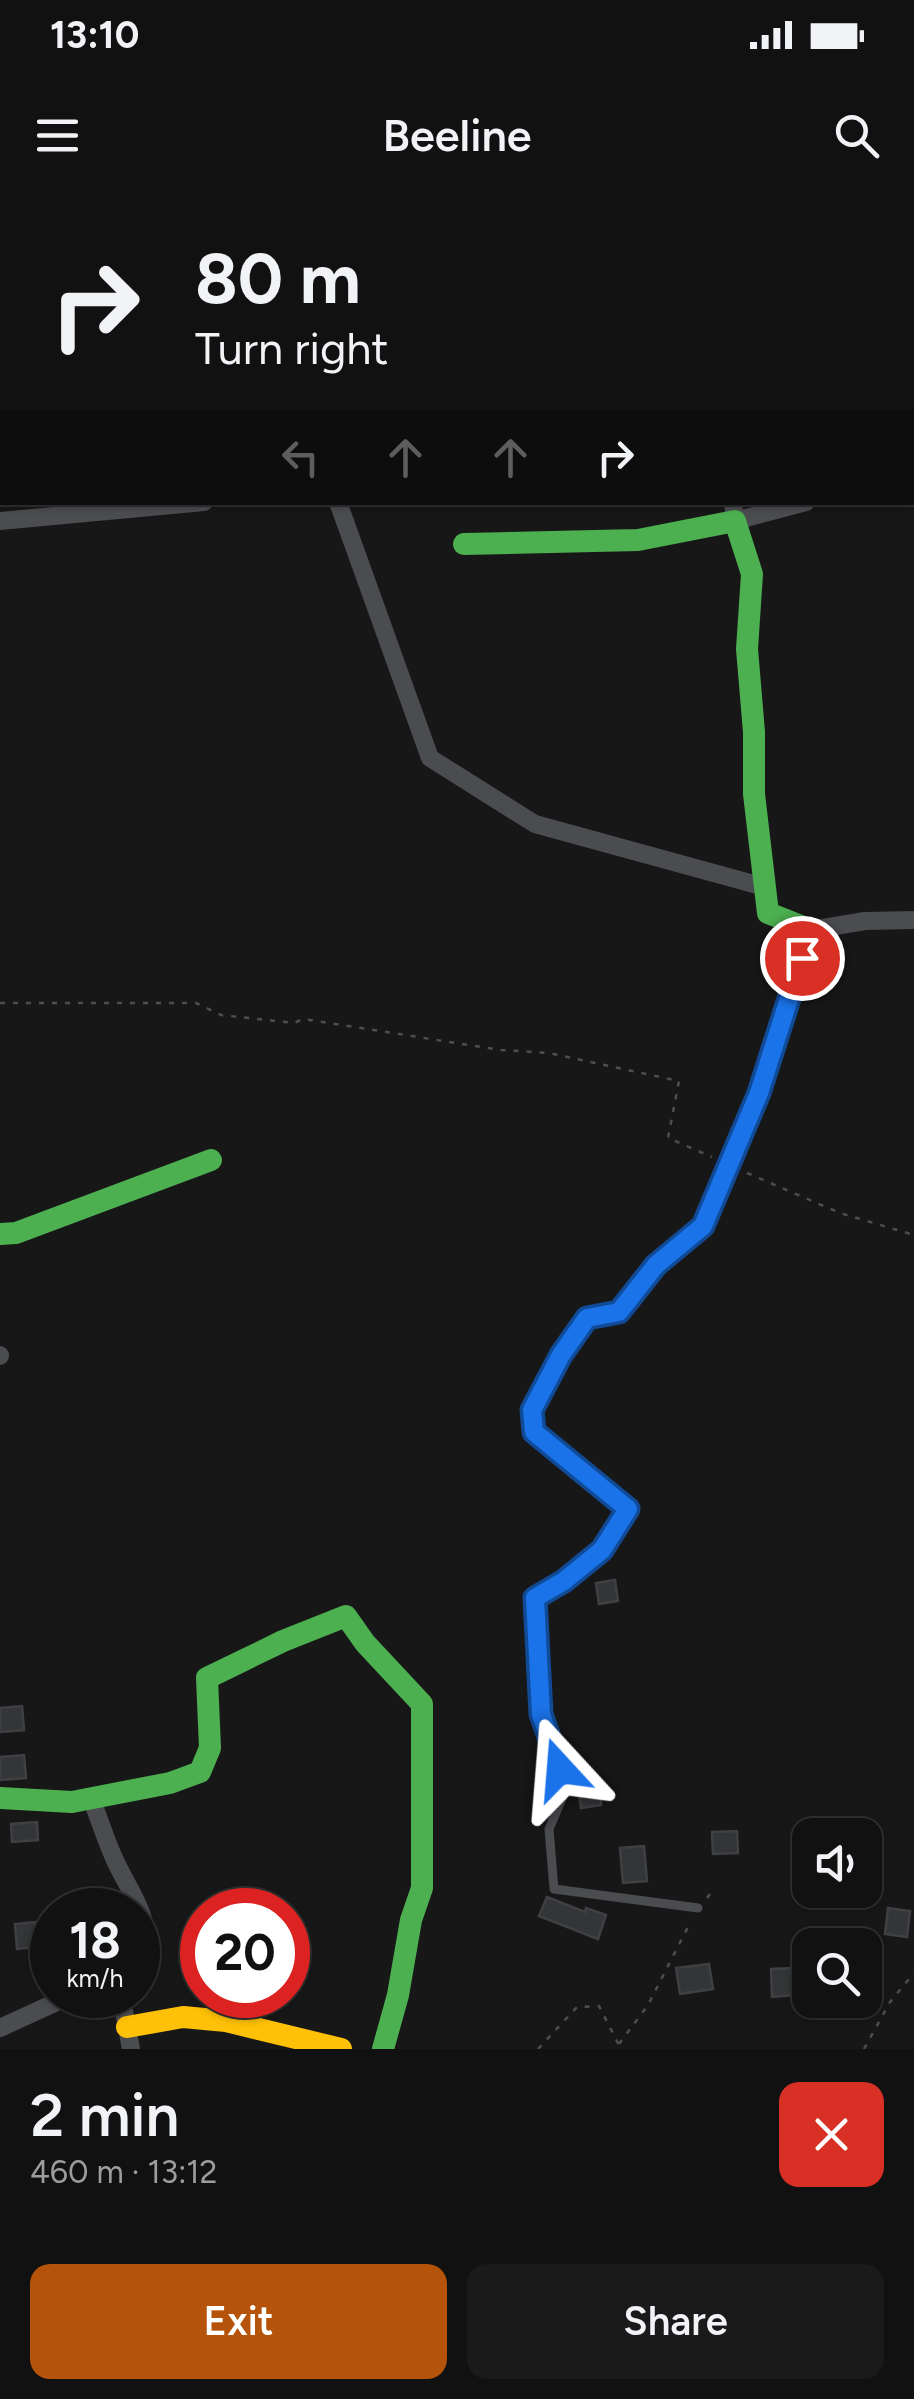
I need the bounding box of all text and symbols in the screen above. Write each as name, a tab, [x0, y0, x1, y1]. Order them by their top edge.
text: 13:10	[50, 12, 139, 58]
icon: menu	[30, 108, 85, 163]
text: Beeline	[382, 108, 532, 162]
icon: search	[829, 108, 884, 163]
text: 80 m	[195, 236, 361, 321]
icon: right	[30, 240, 160, 370]
text: Turn right	[195, 321, 388, 375]
icon: left	[273, 430, 328, 485]
icon: ahead	[378, 430, 433, 485]
icon: ahead	[483, 430, 538, 485]
icon: right	[588, 430, 643, 485]
pin	[760, 916, 845, 1001]
icon: arrive	[775, 931, 830, 986]
position arrow	[508, 1717, 612, 1821]
map controls	[792, 1818, 882, 2018]
button: sound	[792, 1818, 882, 1908]
speed limit sign: 20	[180, 1888, 310, 2018]
text: 18	[69, 1910, 121, 1971]
button: search	[792, 1928, 882, 2018]
text: km/h	[66, 1963, 124, 1993]
text: 2 min	[30, 2079, 179, 2151]
button: close	[779, 2082, 884, 2187]
text: 460 m · 13:12	[30, 2153, 217, 2191]
button: Exit	[30, 2264, 447, 2379]
button: Share	[467, 2264, 884, 2379]

